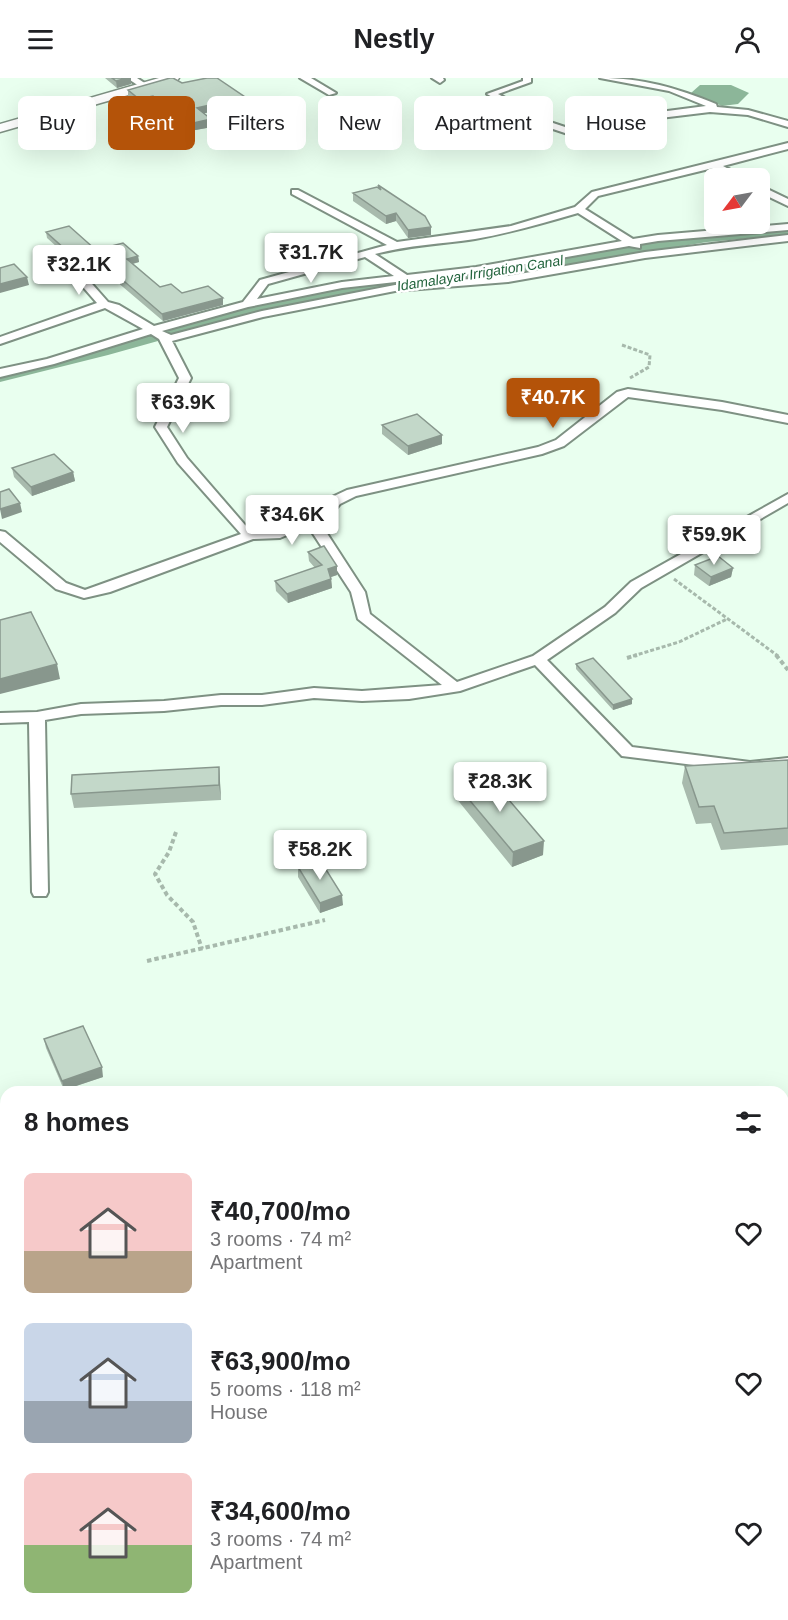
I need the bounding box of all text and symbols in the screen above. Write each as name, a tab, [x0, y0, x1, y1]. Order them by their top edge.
icon: menu	[24, 23, 57, 56]
icon: person	[731, 23, 764, 56]
text: Nestly	[353, 24, 435, 54]
chip: Buy	[18, 96, 96, 150]
chip: Rent	[108, 96, 195, 150]
chip: Filters	[207, 96, 306, 150]
chip: New	[318, 96, 402, 150]
chip: Apartment	[414, 96, 553, 150]
chip: House	[565, 96, 667, 150]
north arrow	[704, 168, 770, 234]
map controls	[704, 168, 770, 234]
pin: ₹31.7K	[262, 233, 360, 284]
text: ₹31.7K	[279, 241, 343, 263]
pin: ₹32.1K	[30, 245, 128, 296]
water label: Idamalayar Irrigation Canal	[396, 252, 565, 294]
text: ₹32.1K	[47, 253, 111, 275]
pin: ₹40.7K	[504, 378, 602, 429]
pin: ₹63.9K	[134, 383, 232, 434]
text: ₹40.7K	[521, 386, 585, 408]
text: ₹63.9K	[151, 391, 215, 413]
pin: ₹34.6K	[243, 495, 341, 546]
text: ₹34.6K	[260, 503, 324, 525]
pin: ₹59.9K	[665, 515, 763, 566]
text: ₹59.9K	[682, 523, 746, 545]
pin: ₹28.3K	[451, 762, 549, 813]
text: ₹28.3K	[468, 770, 532, 792]
pin: ₹58.2K	[271, 830, 369, 881]
text: ₹58.2K	[288, 838, 352, 860]
icon: filters	[732, 1106, 765, 1139]
text: 8 homes	[24, 1107, 130, 1137]
text: ₹40,700/mo	[210, 1196, 351, 1226]
icon: home	[72, 1197, 144, 1269]
icon: heart	[732, 1217, 765, 1250]
text: 3 rooms · 74 m²	[210, 1228, 351, 1250]
text: Apartment	[210, 1251, 302, 1273]
text: ₹63,900/mo	[210, 1346, 351, 1376]
icon: home	[72, 1347, 144, 1419]
icon: heart	[732, 1367, 765, 1400]
text: 5 rooms · 118 m²	[210, 1378, 361, 1400]
text: House	[210, 1401, 268, 1423]
text: ₹34,600/mo	[210, 1496, 351, 1526]
icon: home	[72, 1497, 144, 1569]
icon: heart	[732, 1517, 765, 1550]
text: 3 rooms · 74 m²	[210, 1528, 351, 1550]
text: Apartment	[210, 1551, 302, 1573]

